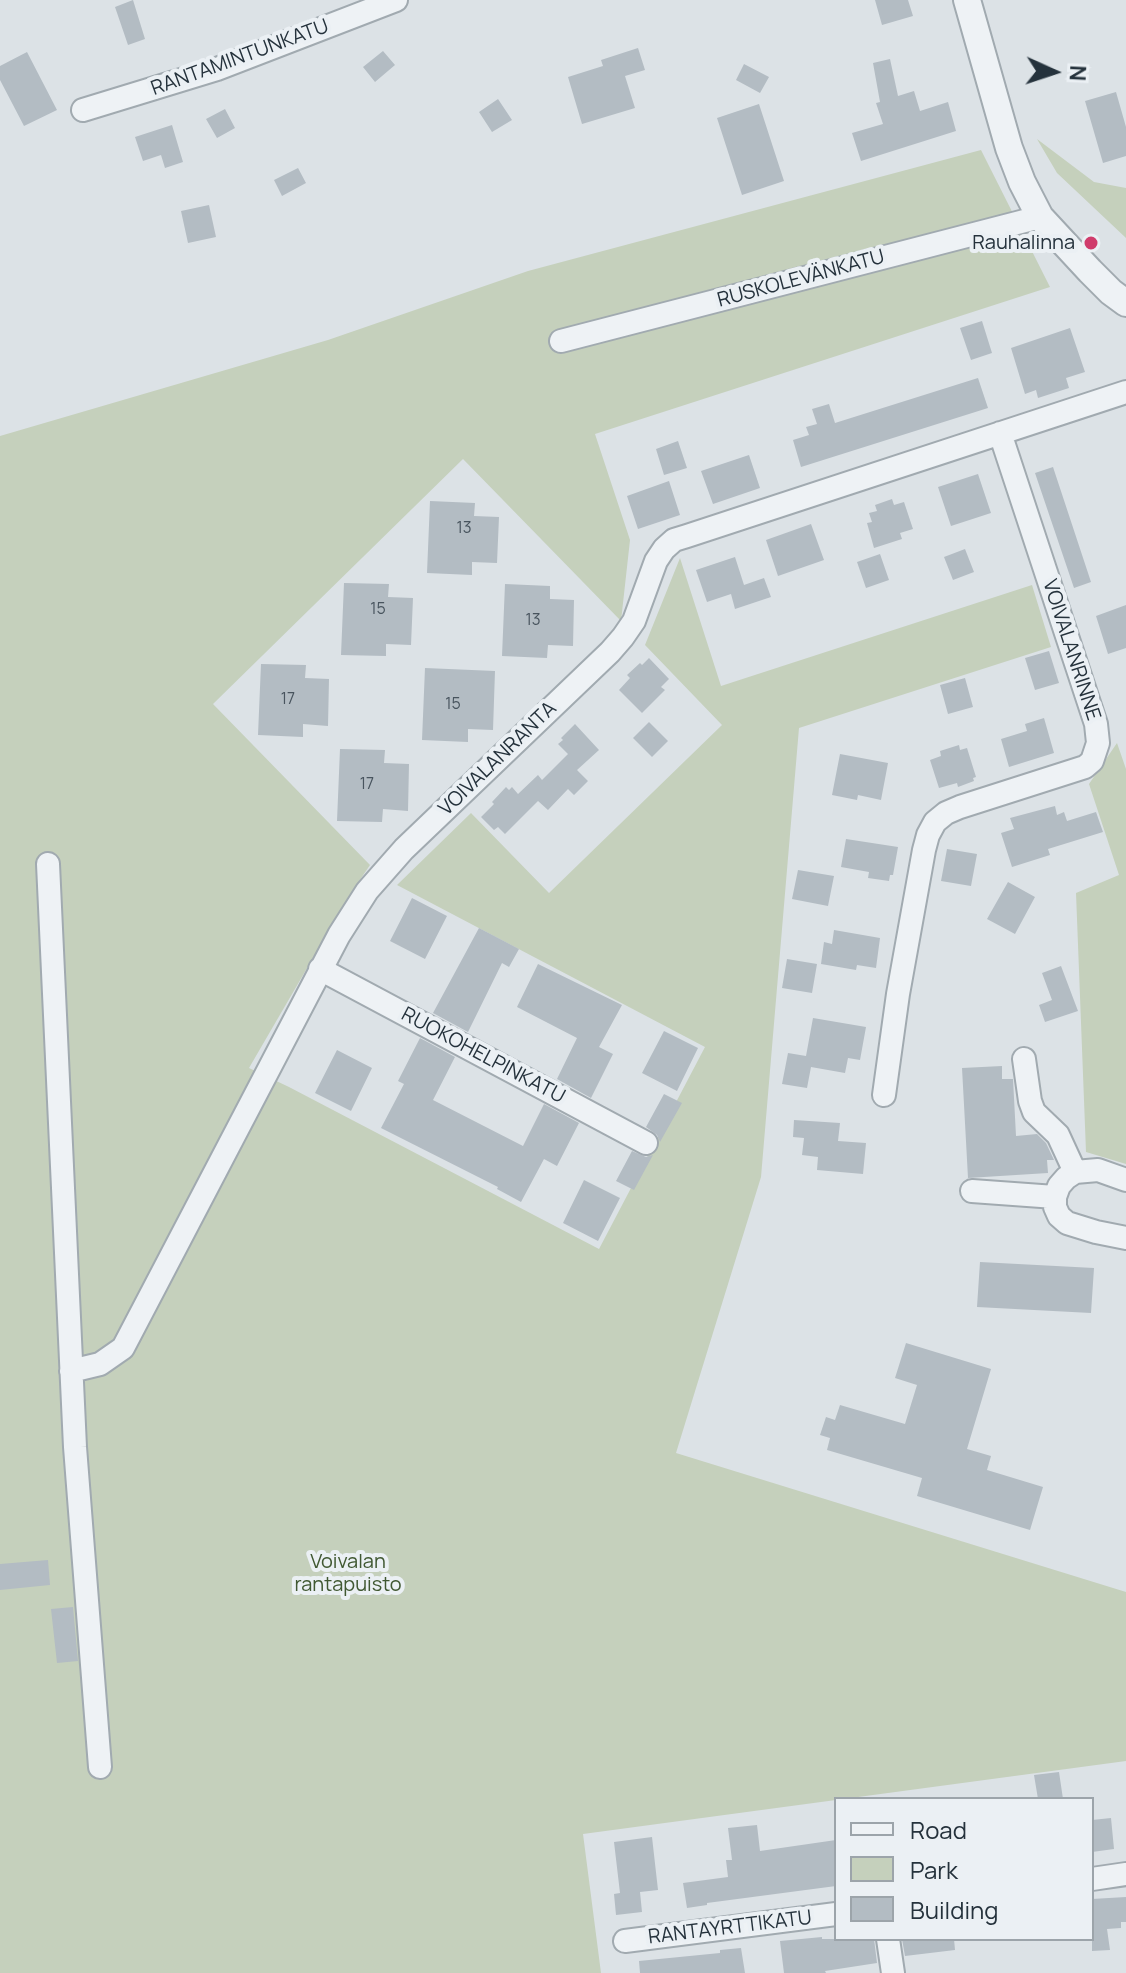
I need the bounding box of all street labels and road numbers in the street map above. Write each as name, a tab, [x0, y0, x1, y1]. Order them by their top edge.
street label: RANTAMINTUNKATU	[148, 15, 332, 101]
street label: RUSKOLEVÄNKATU	[715, 245, 887, 313]
street label: VOIVALANRINNE	[1037, 576, 1105, 724]
street label: VOIVALANRANTA	[434, 697, 562, 821]
street label: RUOKOHELPINKATU	[397, 1003, 569, 1109]
street label: RANTAYRTTIKATU	[647, 1906, 813, 1950]

